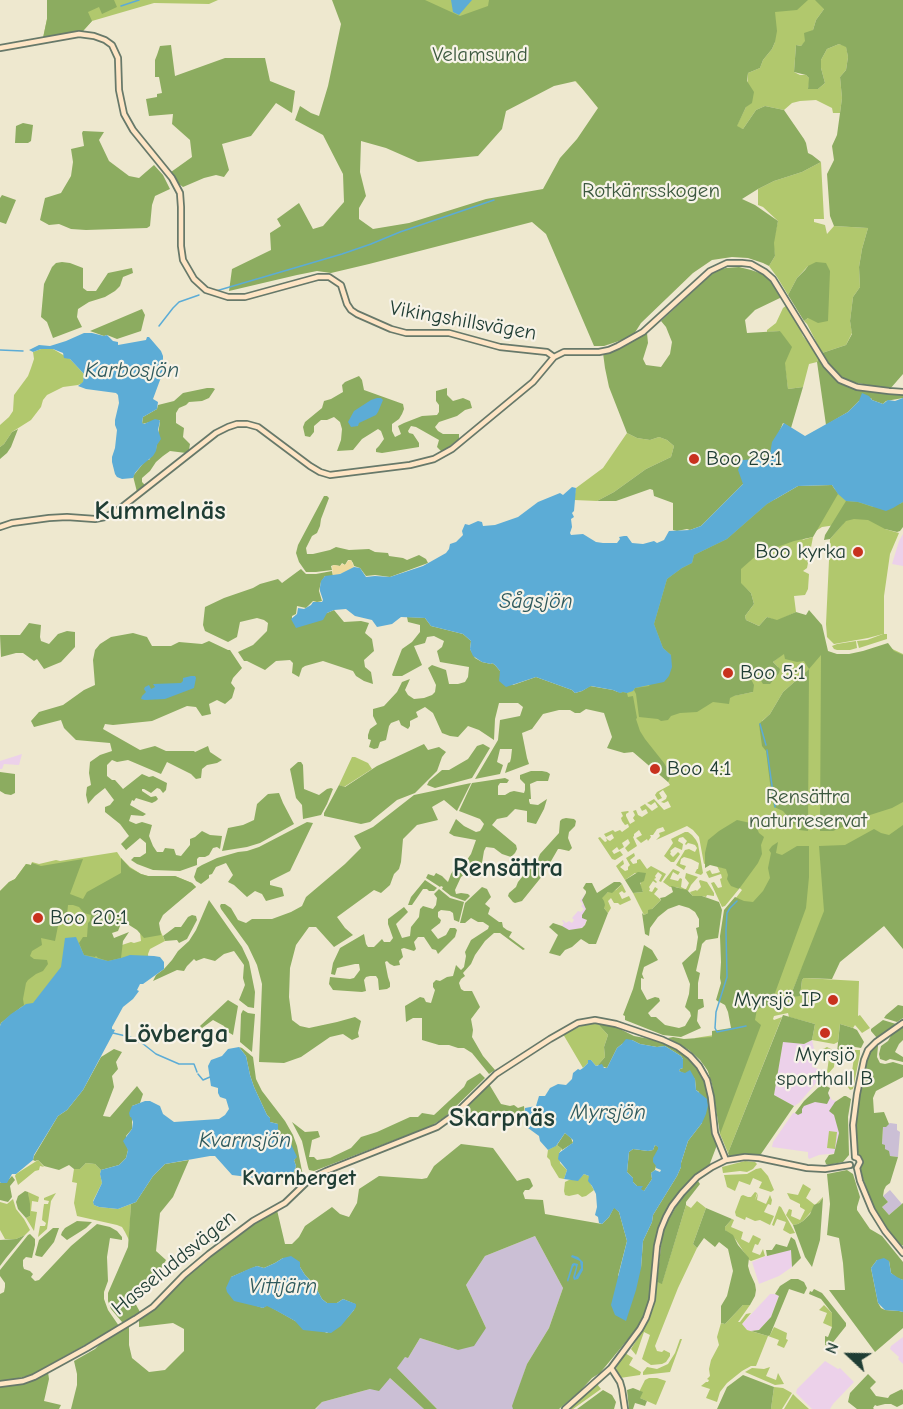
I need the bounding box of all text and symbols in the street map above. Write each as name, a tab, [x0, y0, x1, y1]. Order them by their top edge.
park label: Velamsund	[432, 42, 528, 68]
park label: Rotkärrsskogen	[582, 178, 720, 204]
street label: Vikingshillsvägen	[388, 296, 538, 346]
water label: Karbosjön	[85, 358, 179, 384]
place label: Boo 29:1	[706, 446, 783, 472]
marker: Boo 29:1	[687, 452, 701, 466]
district label: Kummelnäs	[94, 495, 226, 527]
place label: Boo kyrka	[755, 539, 846, 565]
marker: Boo kyrka	[851, 545, 865, 559]
water label: Sågsjön	[499, 589, 573, 615]
place label: Boo 5:1	[740, 660, 806, 686]
marker: Boo 5:1	[721, 666, 735, 680]
place label: Boo 4:1	[667, 756, 732, 782]
marker: Boo 4:1	[648, 762, 662, 776]
park label: Rensättra naturreservat	[749, 784, 867, 834]
district label: Rensättra	[453, 852, 563, 884]
place label: Boo 20:1	[50, 905, 128, 931]
marker: Boo 20:1	[31, 911, 45, 925]
place label: Myrsjö IP	[734, 987, 821, 1013]
marker: Myrsjö IP	[826, 993, 840, 1007]
district label: Lövberga	[123, 1018, 229, 1050]
marker: Myrsjö sporthall B	[818, 1026, 832, 1040]
place label: Myrsjö sporthall B	[777, 1042, 873, 1092]
water label: Myrsjön	[570, 1100, 646, 1126]
district label: Skarpnäs	[449, 1102, 555, 1134]
water label: Kvarnsjön	[199, 1128, 291, 1154]
district label: Kvarnberget	[242, 1166, 356, 1192]
street label: Hasseluddsvägen	[107, 1205, 241, 1321]
water label: Vittjärn	[249, 1274, 317, 1300]
north arrow	[819, 1325, 879, 1385]
text: N	[822, 1340, 843, 1356]

